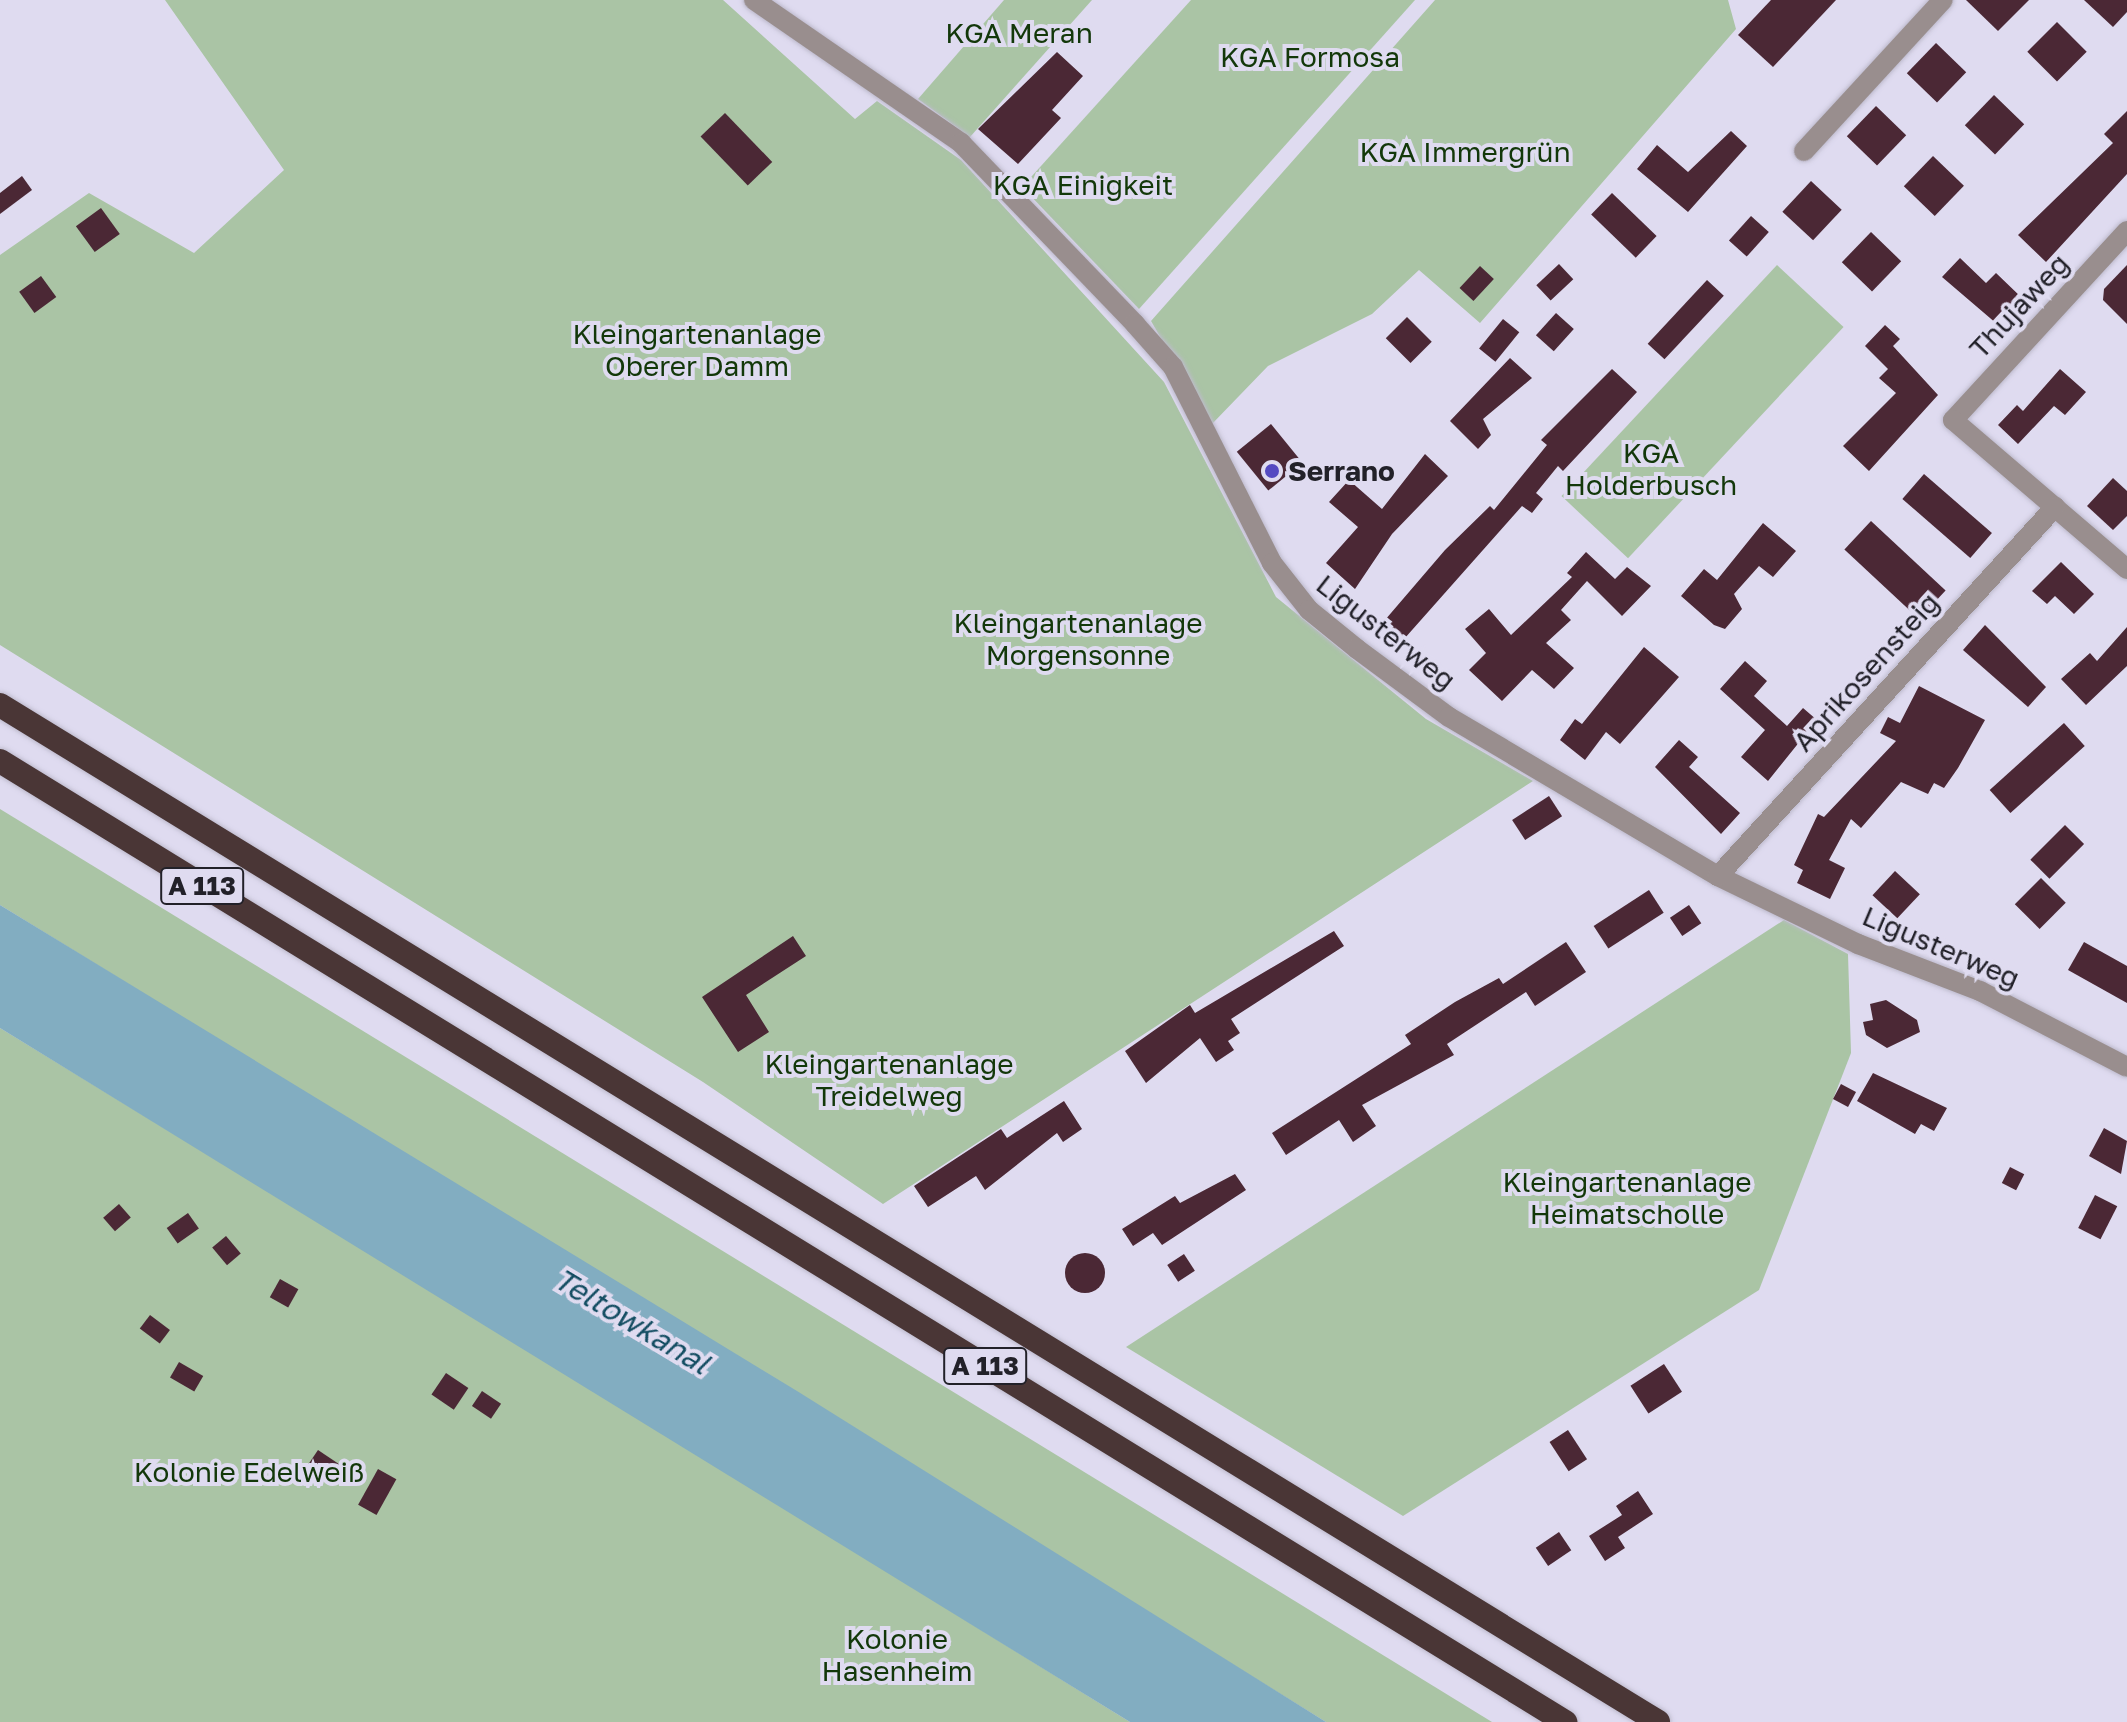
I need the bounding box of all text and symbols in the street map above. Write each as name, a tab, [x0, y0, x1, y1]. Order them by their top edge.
park label: KGA Meran	[945, 16, 1093, 50]
park label: KGA Formosa	[1220, 40, 1400, 74]
park label: KGA Immergrün	[1359, 135, 1571, 169]
park label: KGA Einigkeit	[993, 168, 1173, 202]
street label: Thujaweg	[1962, 247, 2076, 365]
park label: Kleingartenanlage Oberer Damm	[572, 317, 822, 383]
park label: KGA Holderbusch	[1565, 436, 1737, 502]
place label: Serrano	[1288, 454, 1395, 488]
marker: Serrano	[1263, 462, 1281, 480]
street label: Ligusterweg	[1310, 567, 1462, 697]
street label: Aprikosensteig	[1786, 586, 1946, 758]
park label: Kleingartenanlage Morgensonne	[953, 606, 1203, 672]
road number: A 113	[160, 864, 244, 908]
street label: Ligusterweg	[1857, 899, 2025, 995]
park label: Kleingartenanlage Treidelweg	[764, 1047, 1014, 1113]
park label: Kleingartenanlage Heimatscholle	[1502, 1165, 1752, 1231]
water label: Teltowkanal	[548, 1261, 716, 1381]
road number: A 113	[943, 1344, 1027, 1388]
park label: Kolonie Edelweiß	[134, 1455, 364, 1489]
park label: Kolonie Hasenheim	[821, 1622, 973, 1688]

